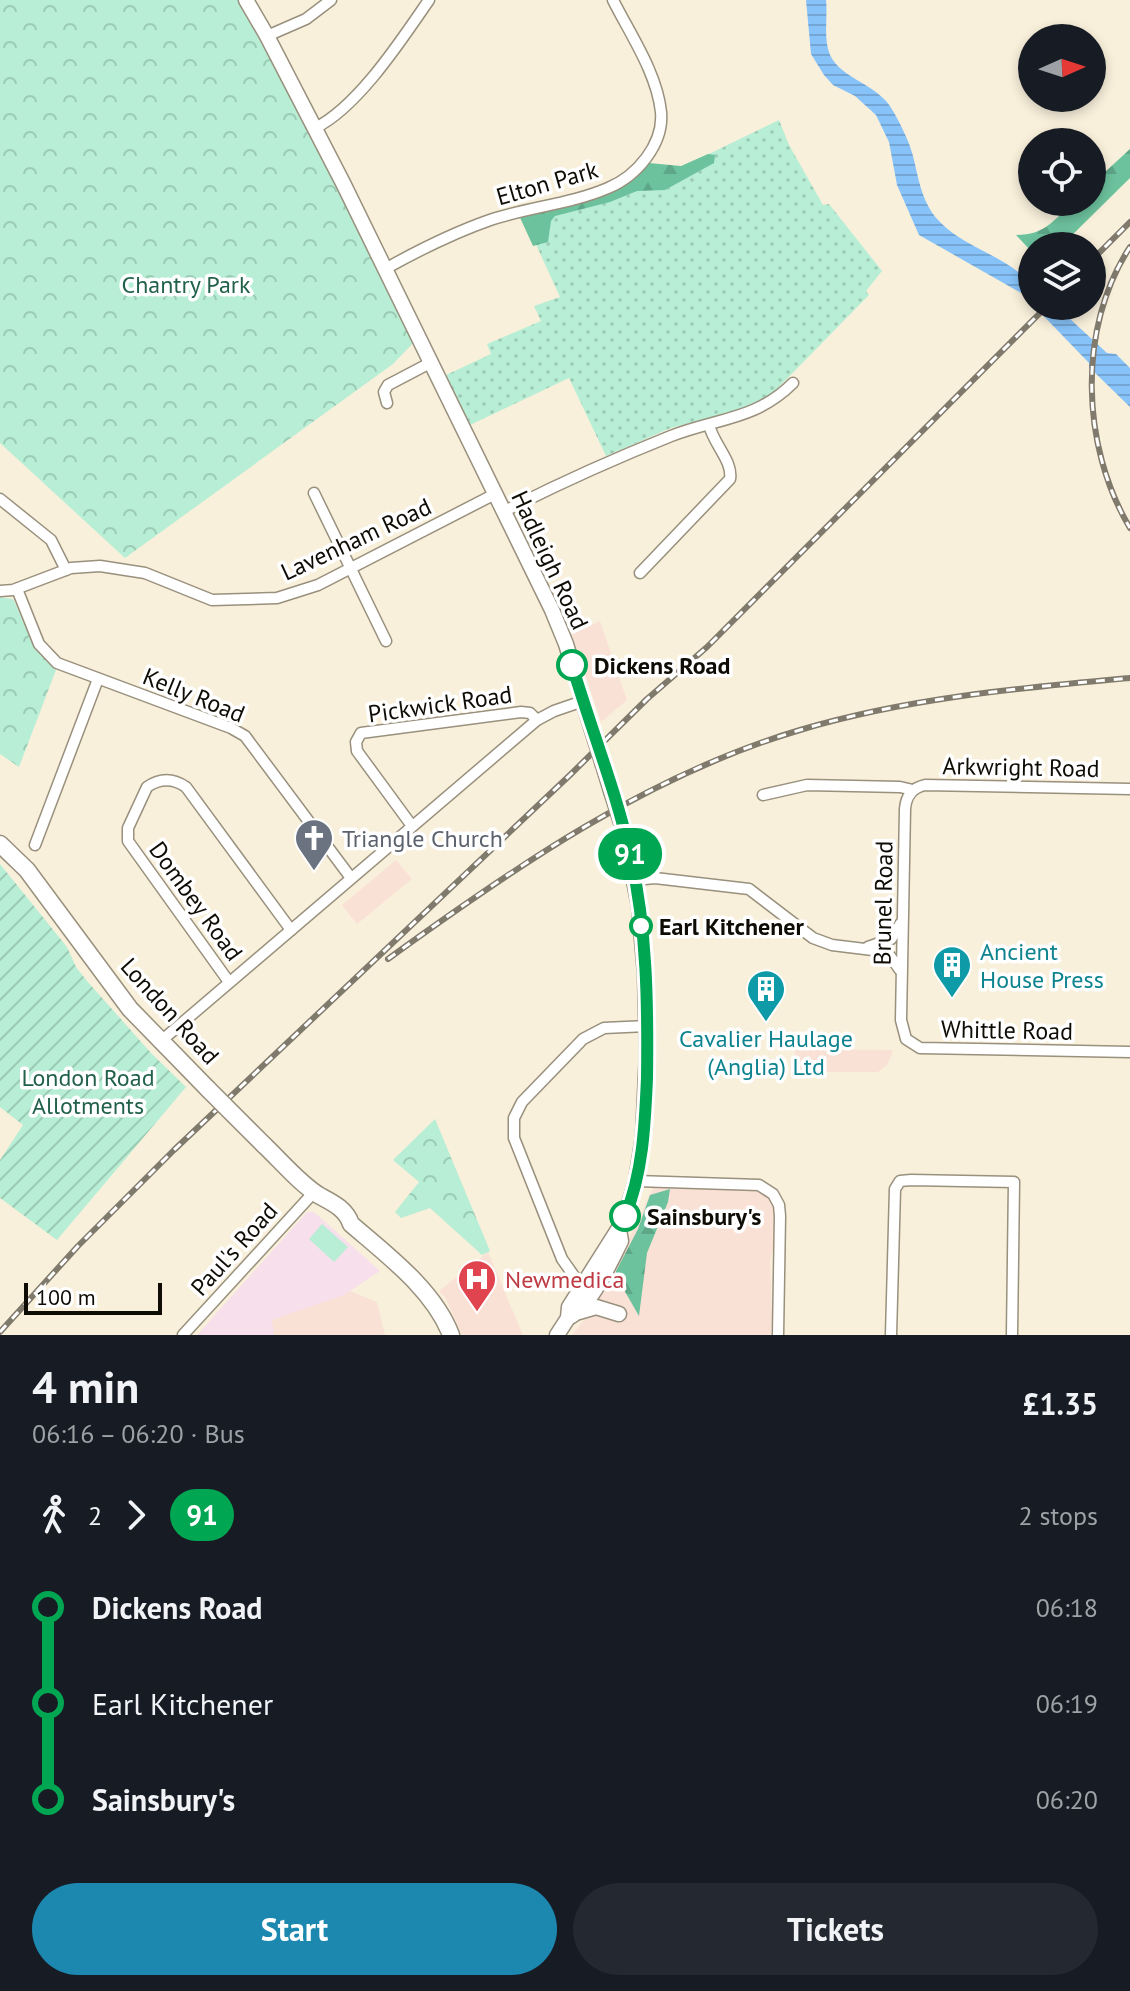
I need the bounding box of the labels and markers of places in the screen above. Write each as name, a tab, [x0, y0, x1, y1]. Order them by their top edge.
marker: Dickens Road	[557, 650, 587, 680]
place label: Dickens Road	[594, 650, 730, 681]
church icon: Triangle Church	[293, 817, 335, 872]
place label: Triangle Church	[342, 823, 503, 854]
place label: Earl Kitchener	[659, 911, 805, 942]
marker: Earl Kitchener	[630, 915, 652, 937]
place label: Ancient House Press	[980, 936, 1104, 995]
building icon: Ancient House Press	[931, 944, 973, 999]
building icon: Cavalier Haulage (Anglia) Ltd	[745, 968, 787, 1023]
place label: Cavalier Haulage (Anglia) Ltd	[679, 1023, 853, 1082]
marker: Sainsbury's	[610, 1201, 640, 1231]
place label: Sainsbury's	[647, 1201, 761, 1232]
hospital icon: Newmedica	[456, 1258, 498, 1313]
place label: Newmedica	[505, 1264, 624, 1295]

